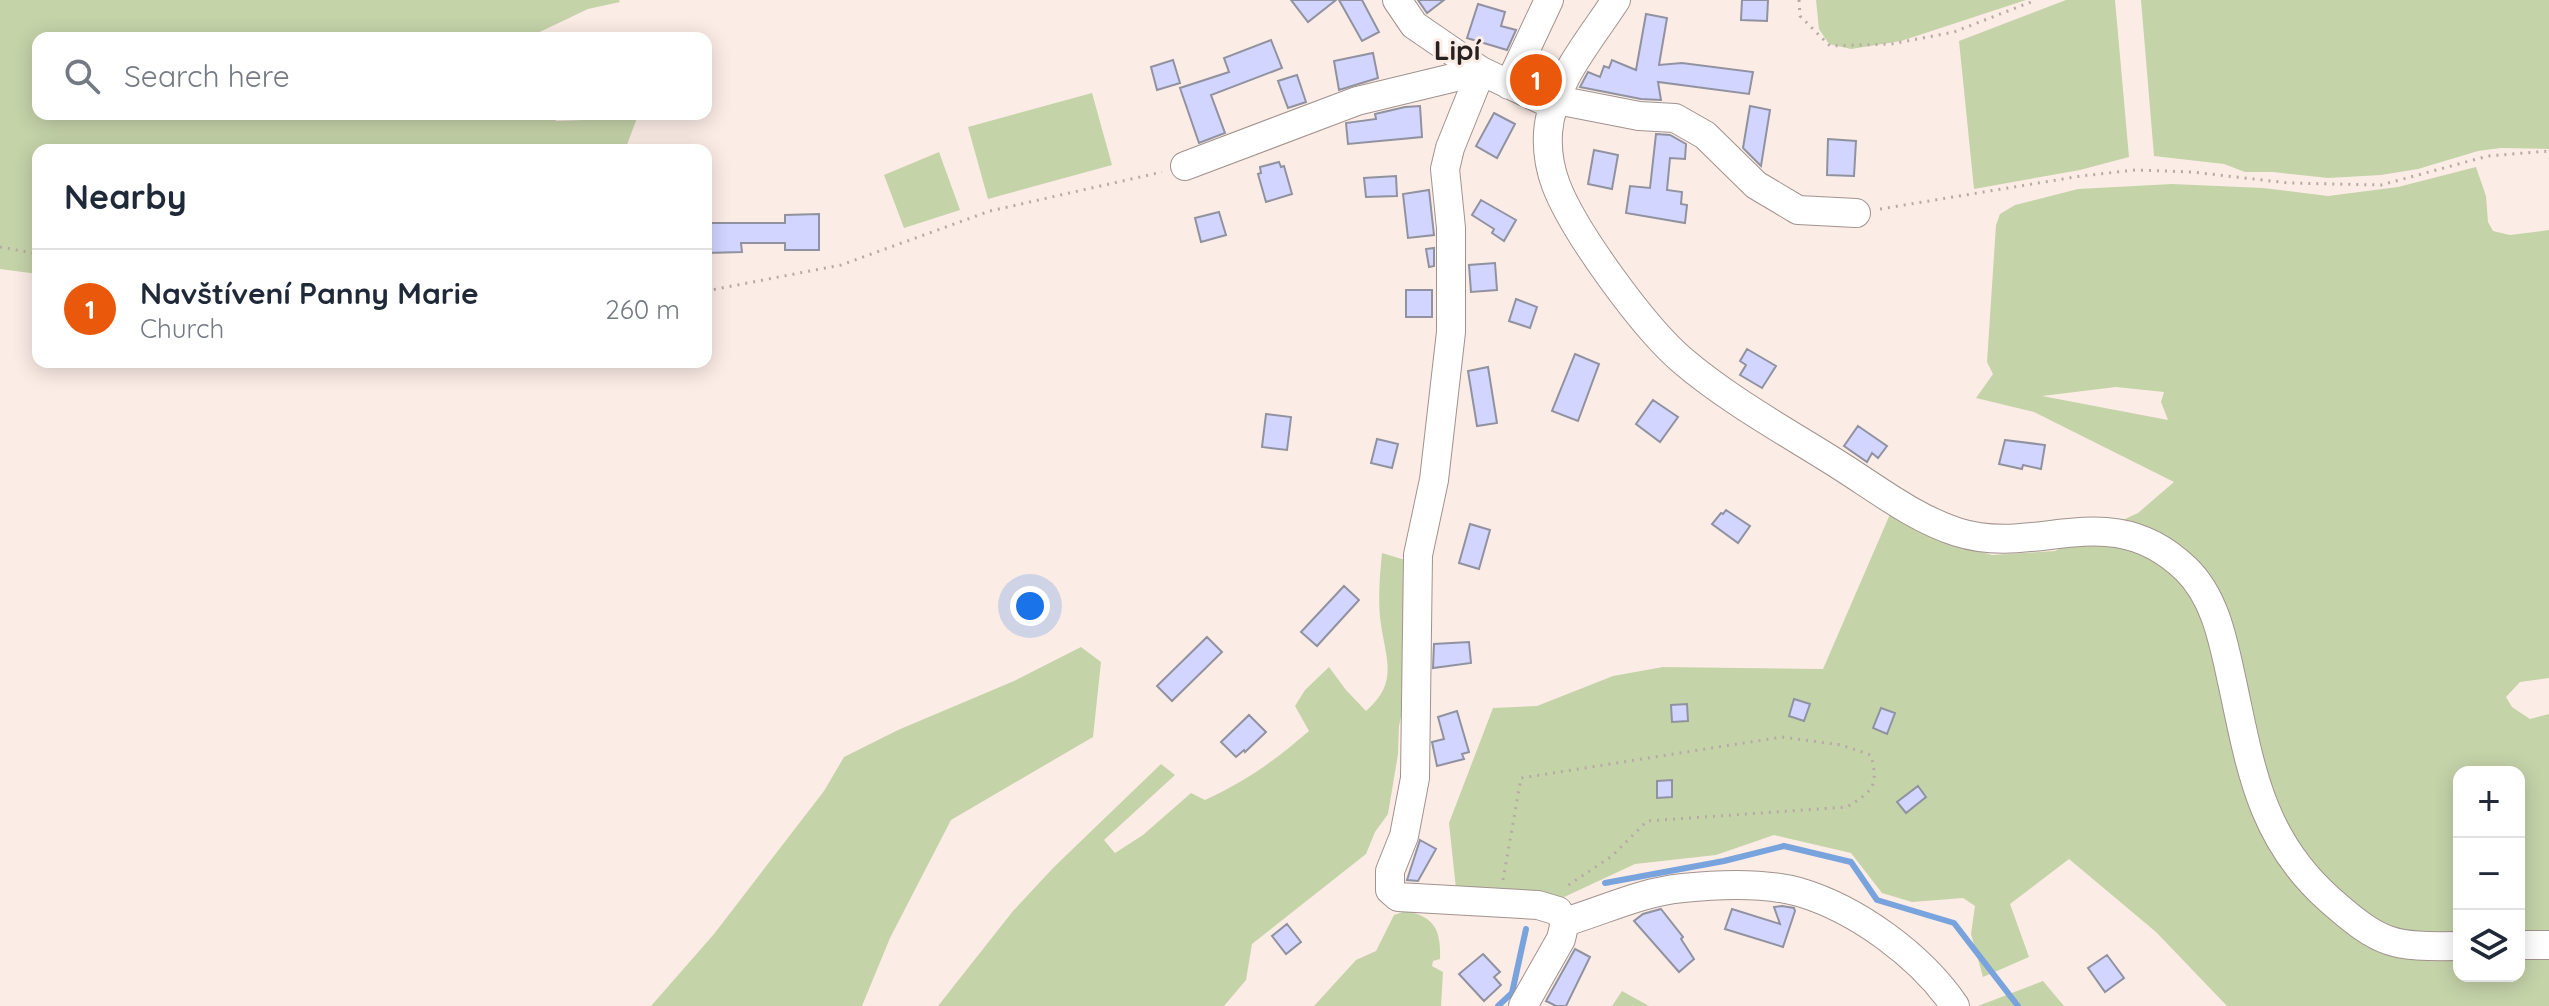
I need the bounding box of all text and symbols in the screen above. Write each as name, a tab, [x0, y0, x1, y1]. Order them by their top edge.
search box	[32, 32, 712, 120]
district label: Lipí	[1434, 32, 1482, 67]
pin: 1	[1510, 50, 1562, 110]
icon: search	[60, 54, 104, 98]
text: Search here	[124, 57, 290, 95]
text: Nearby	[64, 175, 187, 218]
text: Navštívení Panny Marie	[140, 274, 479, 312]
text: 1	[85, 293, 95, 326]
text: 260 m	[605, 293, 680, 326]
text: Church	[140, 312, 224, 345]
your location	[1010, 586, 1050, 626]
map controls	[2453, 766, 2525, 982]
button: +	[2453, 766, 2525, 838]
button: −	[2453, 838, 2525, 910]
button: layers	[2453, 910, 2525, 982]

